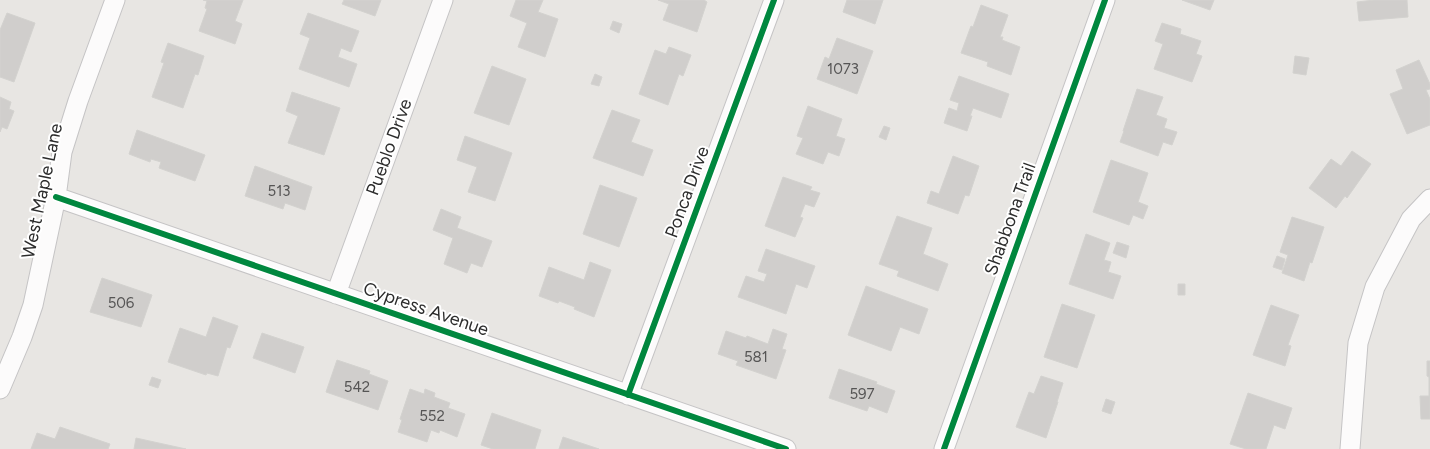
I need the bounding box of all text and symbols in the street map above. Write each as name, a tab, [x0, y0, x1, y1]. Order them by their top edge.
house number: 1073	[827, 60, 859, 78]
street label: Pueblo Drive	[361, 96, 417, 198]
street label: West Maple Lane	[17, 121, 67, 261]
street label: Ponca Drive	[660, 143, 714, 241]
street label: Shabbona Trail	[979, 160, 1041, 278]
house number: 513	[268, 182, 290, 200]
street label: Cypress Avenue	[360, 277, 492, 341]
house number: 506	[108, 294, 135, 312]
house number: 581	[744, 348, 768, 366]
house number: 542	[344, 378, 370, 396]
house number: 597	[849, 385, 875, 403]
house number: 552	[419, 407, 445, 425]

